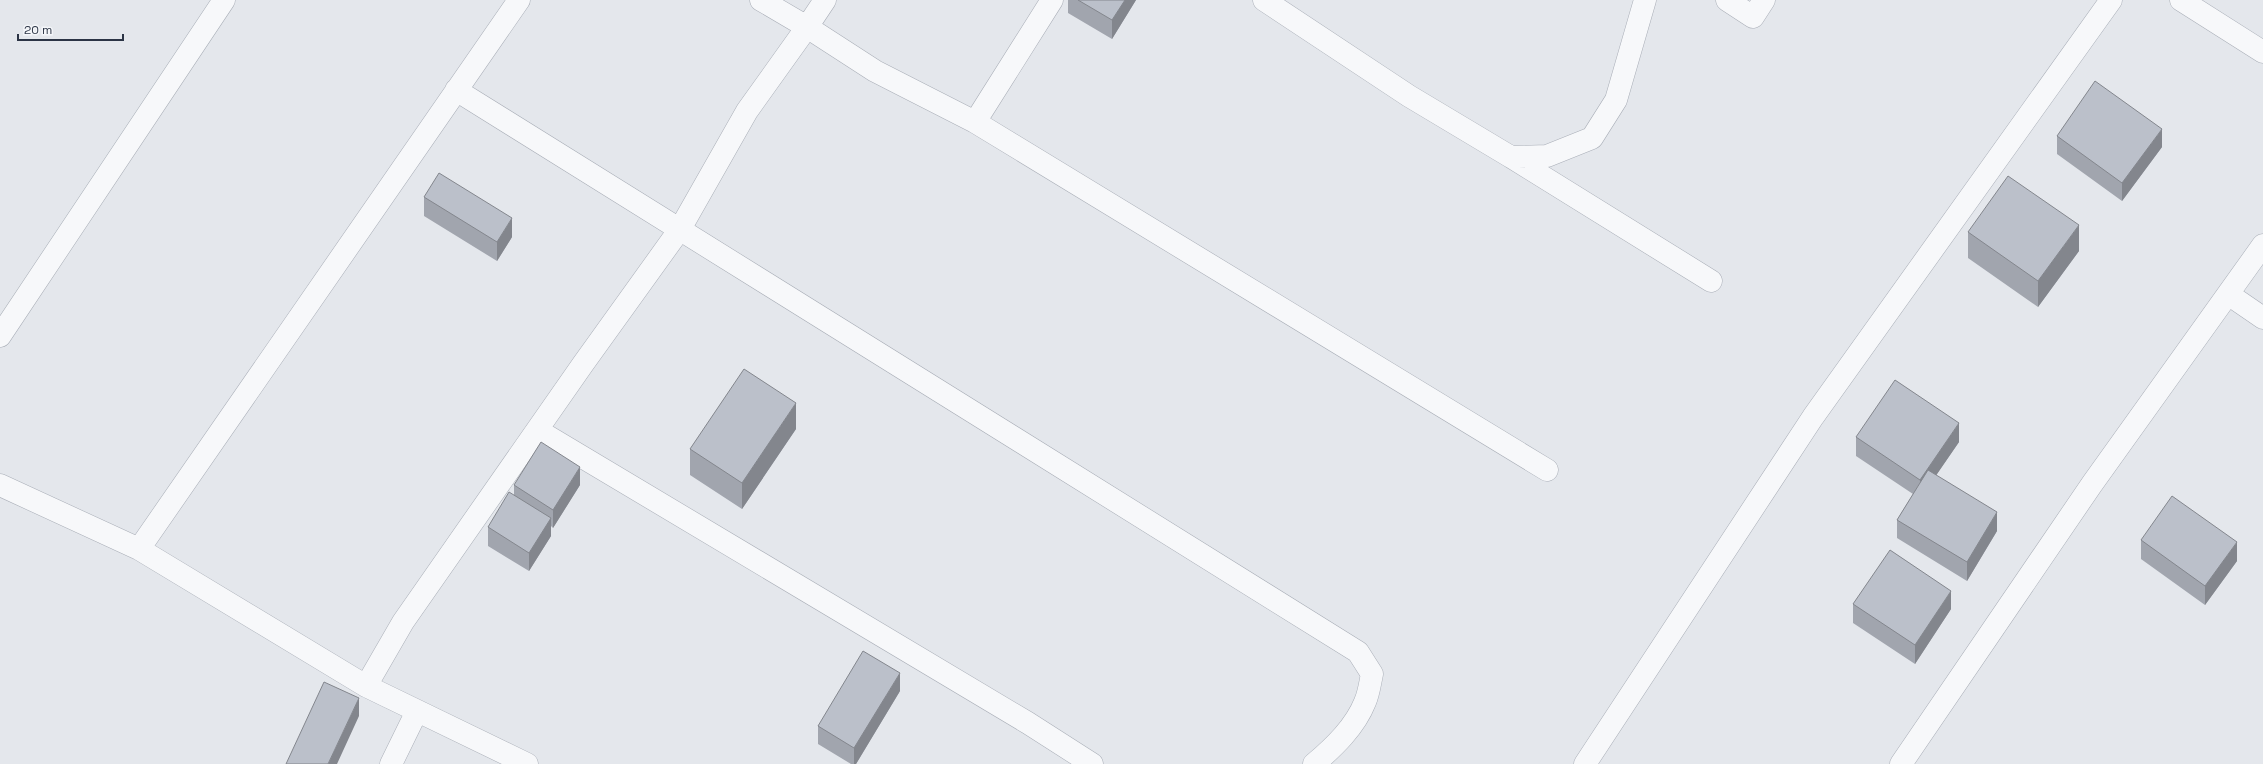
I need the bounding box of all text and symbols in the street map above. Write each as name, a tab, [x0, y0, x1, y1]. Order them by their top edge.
scale bar	[18, 16, 123, 42]
text: 20 m	[24, 22, 52, 38]

